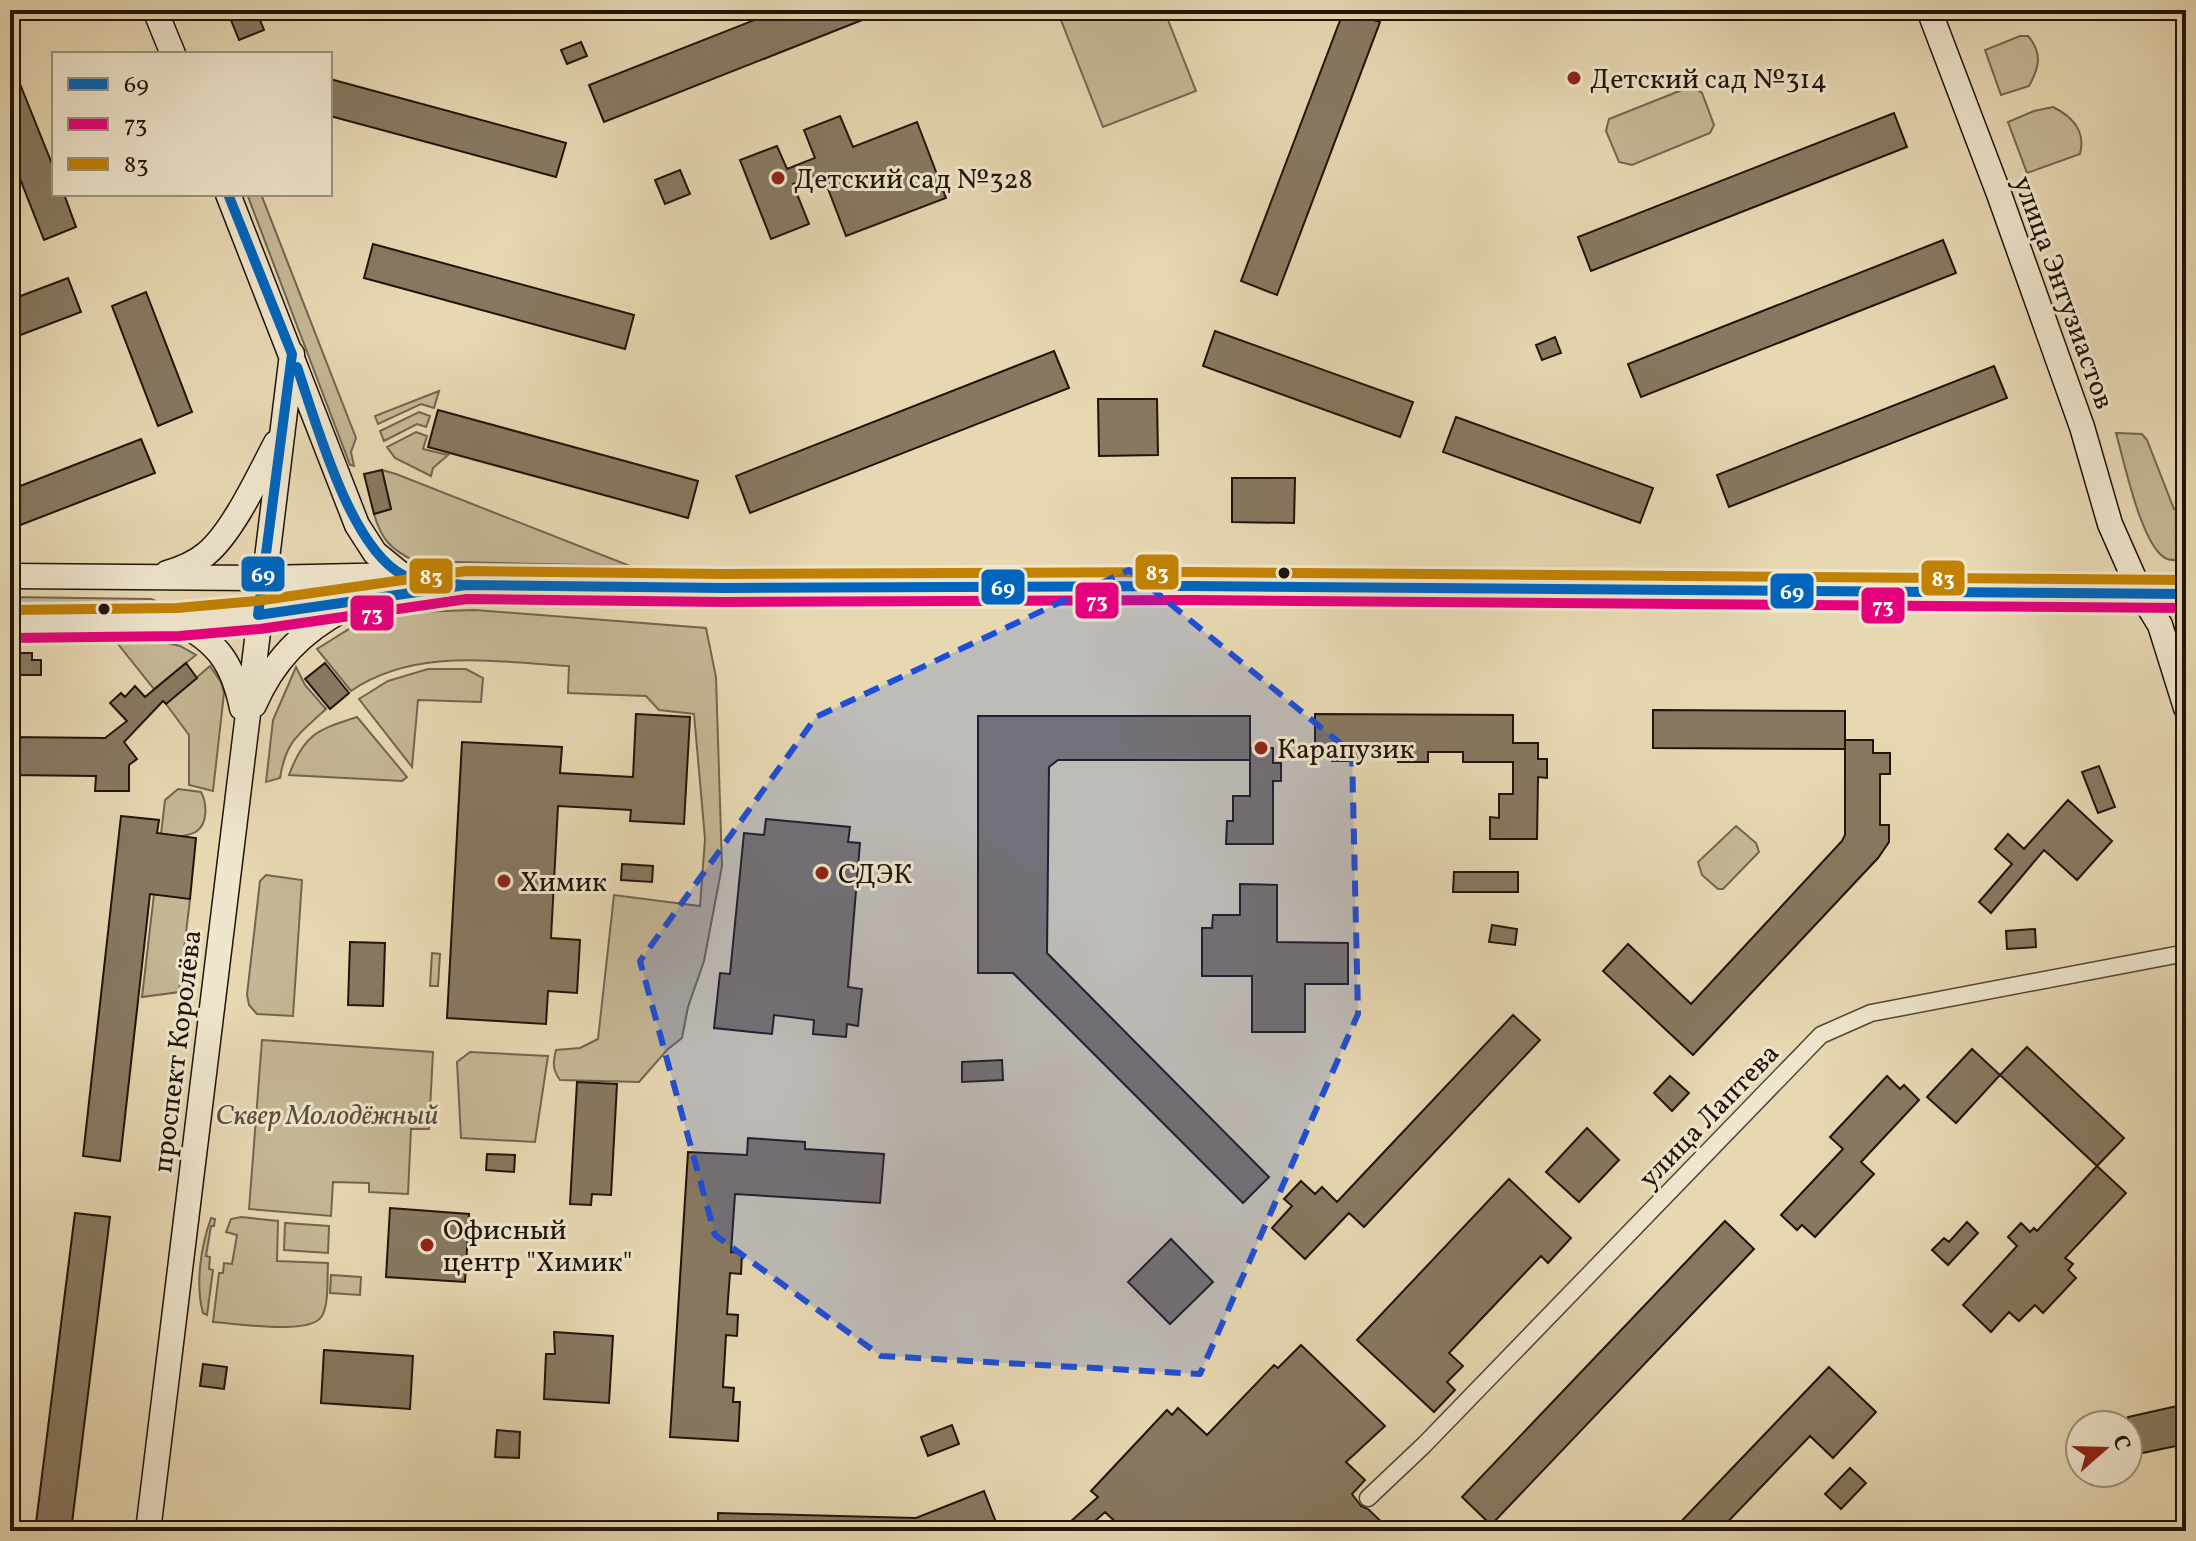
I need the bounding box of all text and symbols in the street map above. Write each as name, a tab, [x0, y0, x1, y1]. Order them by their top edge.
legend	[52, 52, 332, 196]
place label: Детский сад №314	[1590, 61, 1827, 100]
text: 69	[124, 69, 149, 103]
marker: Детский сад №314	[1565, 69, 1583, 87]
text: 73	[124, 109, 147, 143]
text: 83	[124, 149, 149, 183]
place label: Детский сад №328	[794, 161, 1033, 200]
marker: Детский сад №328	[769, 169, 787, 187]
street label: улица Энтузиастов	[2002, 171, 2123, 415]
line badge: 83	[1134, 553, 1180, 591]
line badge: 69	[240, 555, 286, 593]
line badge: 83	[408, 557, 454, 595]
text: 83	[1145, 559, 1169, 590]
line badge: 83	[1920, 559, 1966, 597]
text: 69	[251, 561, 275, 592]
text: 83	[419, 563, 443, 594]
unlabelled marker	[1276, 565, 1292, 581]
text: 83	[1931, 565, 1955, 596]
line badge: 69	[980, 568, 1026, 606]
line badge: 69	[1769, 572, 1815, 610]
text: 69	[991, 574, 1015, 605]
text: 69	[1780, 578, 1804, 609]
line badge: 73	[1074, 581, 1120, 620]
line badge: 73	[1860, 586, 1906, 625]
text: 73	[1086, 587, 1108, 618]
text: 73	[1872, 592, 1894, 623]
line badge: 73	[349, 594, 395, 632]
text: 73	[361, 600, 383, 631]
unlabelled marker	[96, 601, 112, 617]
place label: Карапузик	[1277, 731, 1414, 770]
marker: Карапузик	[1252, 739, 1270, 757]
place label: СДЭК	[838, 856, 912, 895]
place label: Химик	[520, 864, 607, 903]
marker: СДЭК	[813, 864, 831, 882]
marker: Химик	[495, 872, 513, 890]
street label: проспект Королёва	[144, 928, 213, 1175]
street label: улица Лаптева	[1630, 1036, 1789, 1198]
park label: Сквер Молодёжный	[215, 1097, 439, 1136]
place label: Офисный центр "Химик"	[443, 1212, 632, 1283]
marker: Офисный центр "Химик"	[418, 1236, 436, 1254]
north arrow	[2064, 1409, 2144, 1489]
text: С	[2103, 1431, 2137, 1455]

